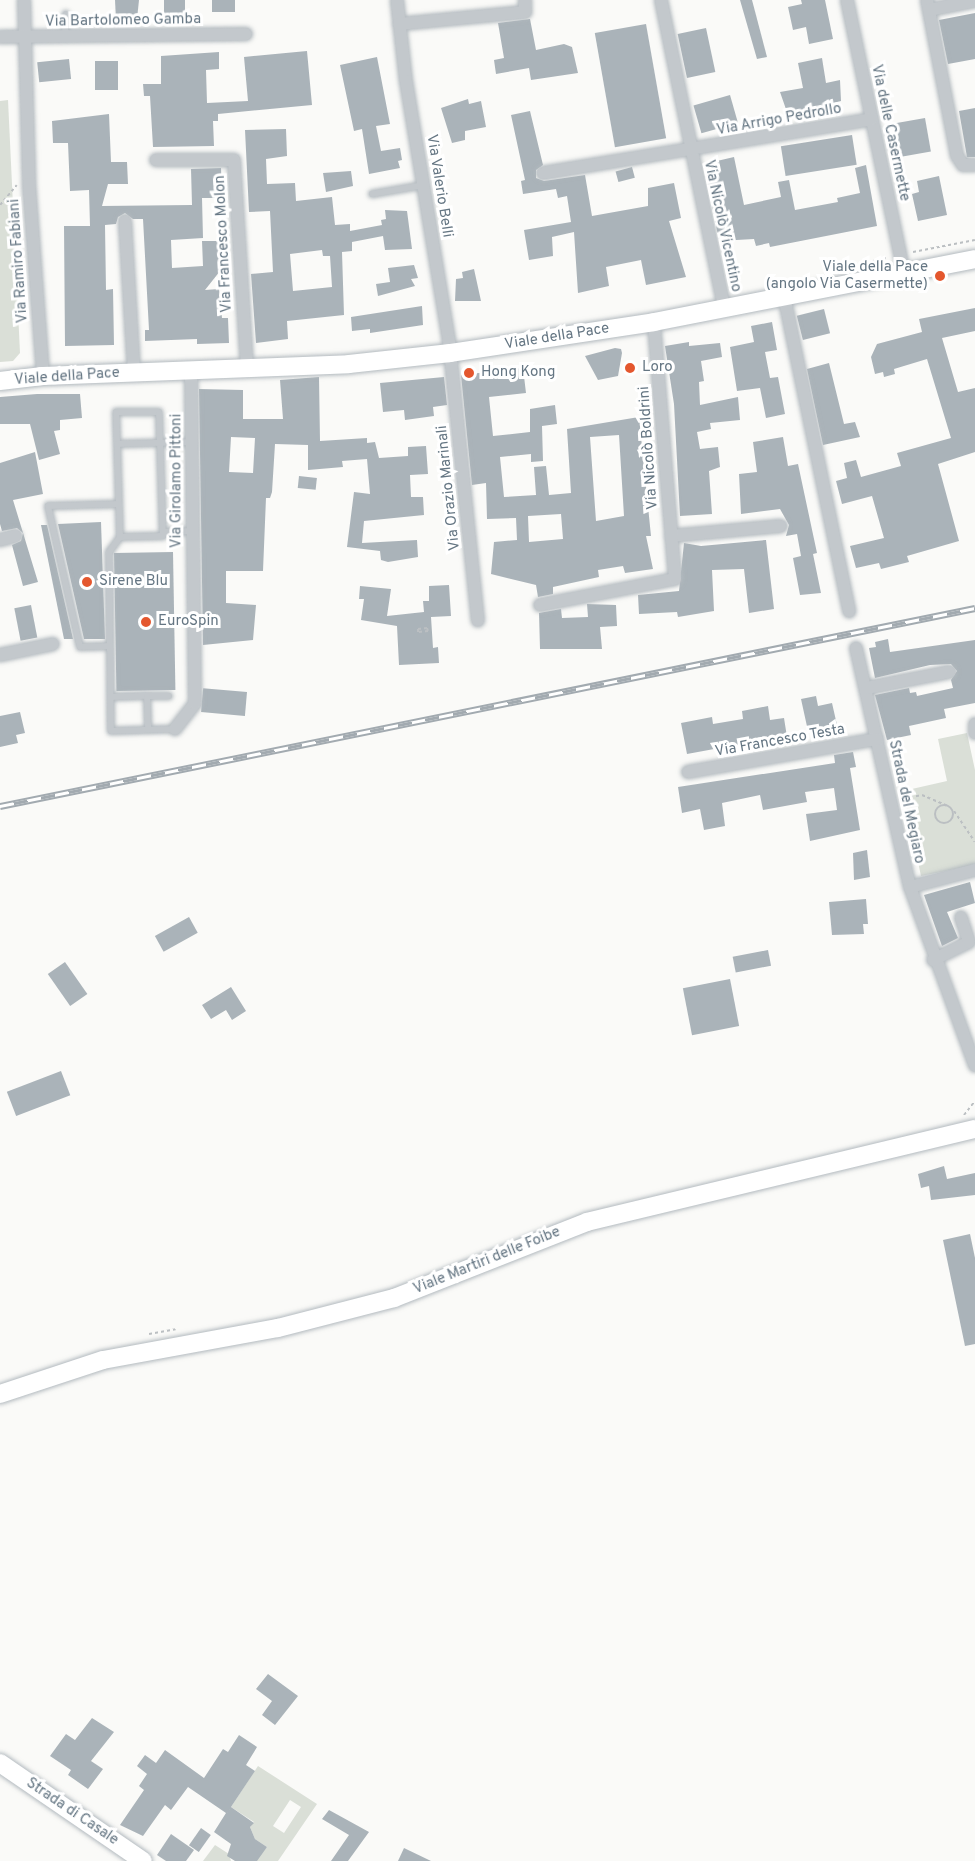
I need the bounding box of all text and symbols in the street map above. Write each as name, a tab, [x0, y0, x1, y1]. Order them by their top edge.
street label: Via Bartolomeo Gamba	[45, 11, 201, 31]
street label: Via delle Casermette	[867, 63, 913, 203]
street label: Via Arrigo Pedrollo	[715, 100, 843, 140]
street label: Via Valerio Belli	[422, 133, 456, 239]
street label: Via Nicolò Vicentino	[699, 158, 745, 294]
street label: Via Francesco Molon	[211, 175, 237, 313]
street label: Via Ramiro Fabiani	[6, 198, 32, 324]
place label: Viale della Pace (angolo Via Casermette)	[765, 258, 928, 293]
marker: Viale della Pace (angolo Via Casermette)	[933, 269, 947, 283]
street label: Viale della Pace	[503, 320, 611, 354]
place label: Loro	[642, 359, 673, 377]
marker: Loro	[623, 361, 637, 375]
street label: Viale della Pace	[14, 364, 120, 390]
place label: Hong Kong	[481, 364, 555, 382]
marker: Hong Kong	[462, 366, 476, 380]
street label: Via Nicolò Boldrini	[636, 386, 662, 510]
street label: Via Girolamo Pittoni	[168, 414, 186, 548]
street label: Via Orazio Marinali	[433, 424, 465, 552]
place label: Sirene Blu	[99, 573, 168, 591]
marker: Sirene Blu	[80, 575, 94, 589]
place label: EuroSpin	[158, 613, 219, 631]
marker: EuroSpin	[139, 615, 153, 629]
street label: Via Francesco Testa	[713, 721, 847, 761]
street label: Strada del Megiaro	[884, 739, 928, 865]
street label: Viale Martiri delle Foibe	[411, 1223, 563, 1299]
street label: Strada di Casale	[22, 1774, 122, 1850]

